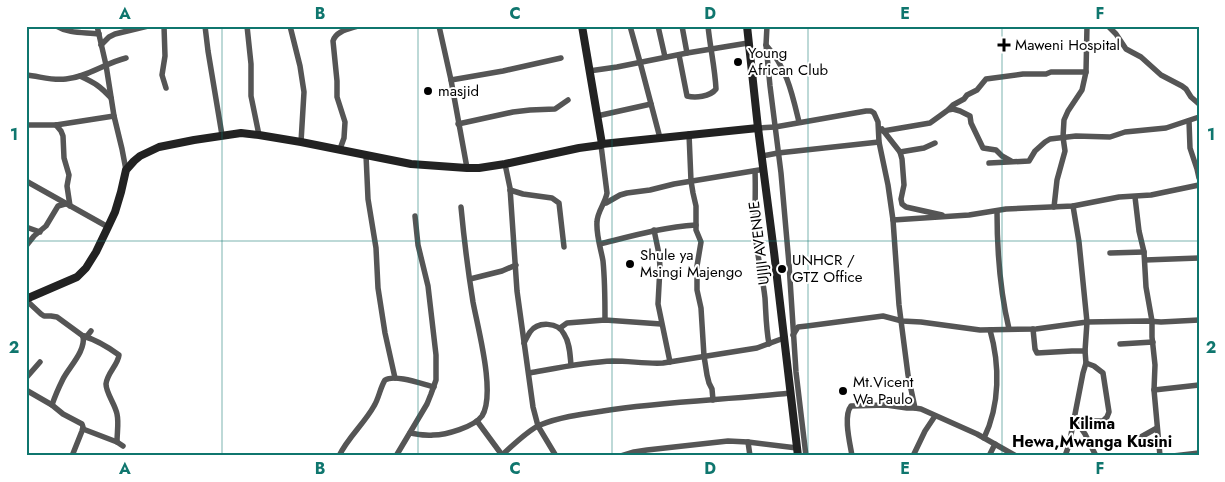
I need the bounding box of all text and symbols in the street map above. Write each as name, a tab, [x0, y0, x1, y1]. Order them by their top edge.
text: A	[118, 2, 131, 25]
text: B	[315, 2, 325, 25]
text: C	[509, 2, 521, 25]
text: D	[704, 2, 716, 25]
text: E	[900, 2, 910, 25]
text: F	[1096, 2, 1104, 25]
place label: Maweni Hospital	[1015, 34, 1120, 56]
marker: Maweni Hospital	[997, 38, 1011, 52]
place label: Young African Club	[748, 42, 829, 81]
marker: Young African Club	[732, 56, 744, 68]
place label: masjid	[438, 80, 479, 102]
marker: masjid	[422, 85, 434, 97]
text: 1	[10, 123, 18, 146]
text: 1	[1207, 123, 1215, 146]
street label: UJIJI AVENUE	[743, 200, 775, 286]
place label: Shule ya Msingi Majengo	[640, 244, 742, 283]
place label: UNHCR / GTZ Office	[792, 249, 863, 288]
marker: Shule ya Msingi Majengo	[624, 258, 636, 270]
marker: UNHCR / GTZ Office	[776, 263, 788, 275]
text: 2	[9, 336, 19, 359]
text: 2	[1206, 336, 1216, 359]
place label: Mt.Vicent Wa Paulo	[853, 371, 914, 410]
marker: Mt.Vicent Wa Paulo	[837, 385, 849, 397]
district label: Kilima Hewa,Mwanga Kusini	[1012, 412, 1172, 453]
text: A	[118, 457, 131, 480]
text: B	[315, 457, 325, 480]
text: C	[509, 457, 521, 480]
text: D	[704, 457, 716, 480]
text: E	[900, 457, 910, 480]
text: F	[1096, 457, 1104, 480]

